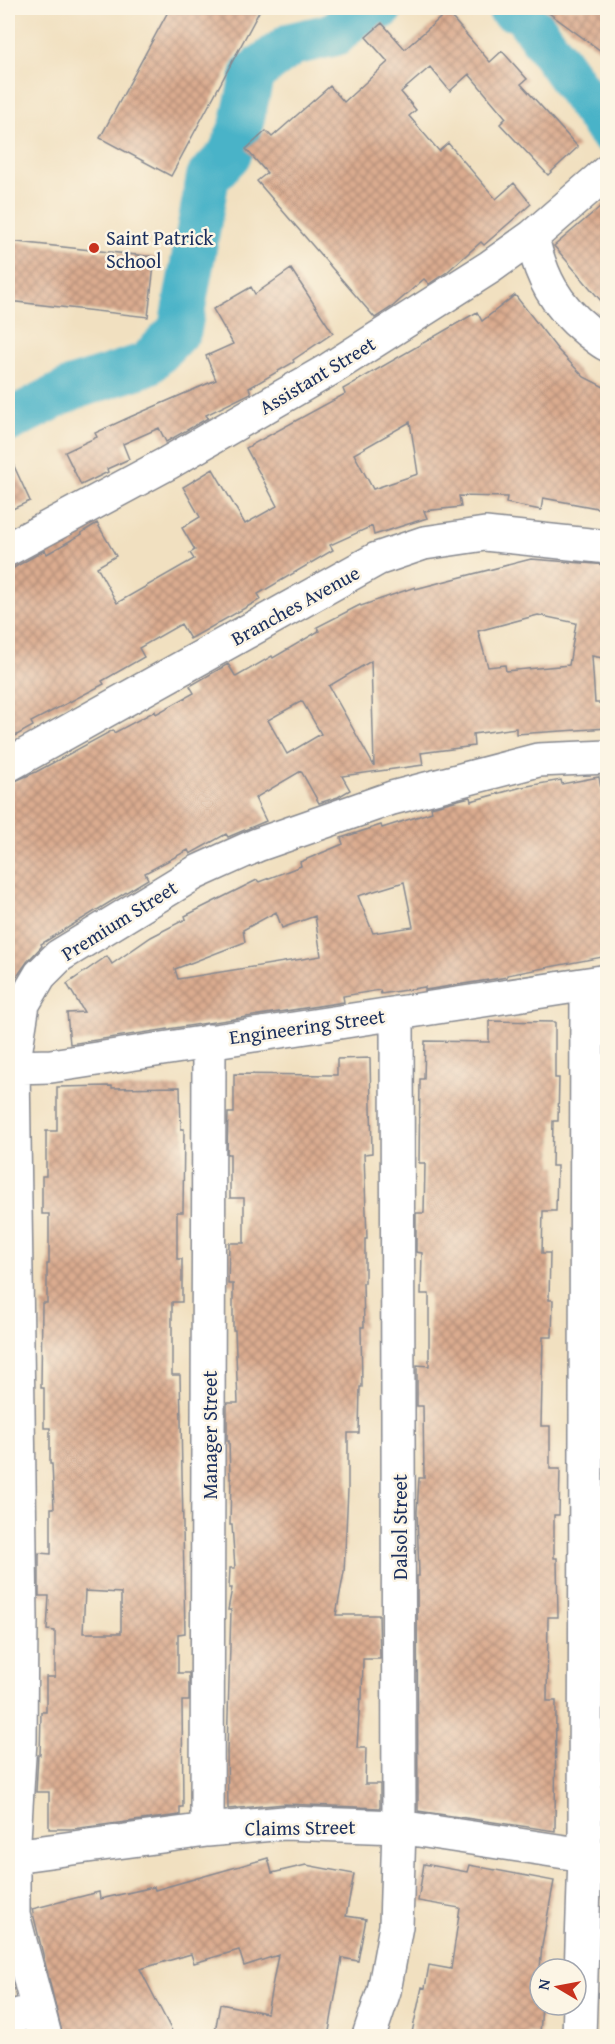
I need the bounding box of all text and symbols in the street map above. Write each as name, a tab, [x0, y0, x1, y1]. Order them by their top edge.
place label: Saint Patrick School	[106, 223, 214, 275]
marker: Saint Patrick School	[87, 241, 101, 255]
street label: Assistant Street	[253, 329, 381, 421]
street label: Branches Avenue	[225, 558, 365, 652]
street label: Premium Street	[55, 873, 183, 967]
street label: Engineering Street	[227, 1001, 387, 1051]
street label: Manager Street	[195, 1370, 224, 1500]
street label: Dalsol Street	[385, 1474, 414, 1580]
street label: Claims Street	[244, 1812, 356, 1842]
north arrow	[528, 1957, 588, 2017]
text: N	[530, 1977, 556, 1992]

